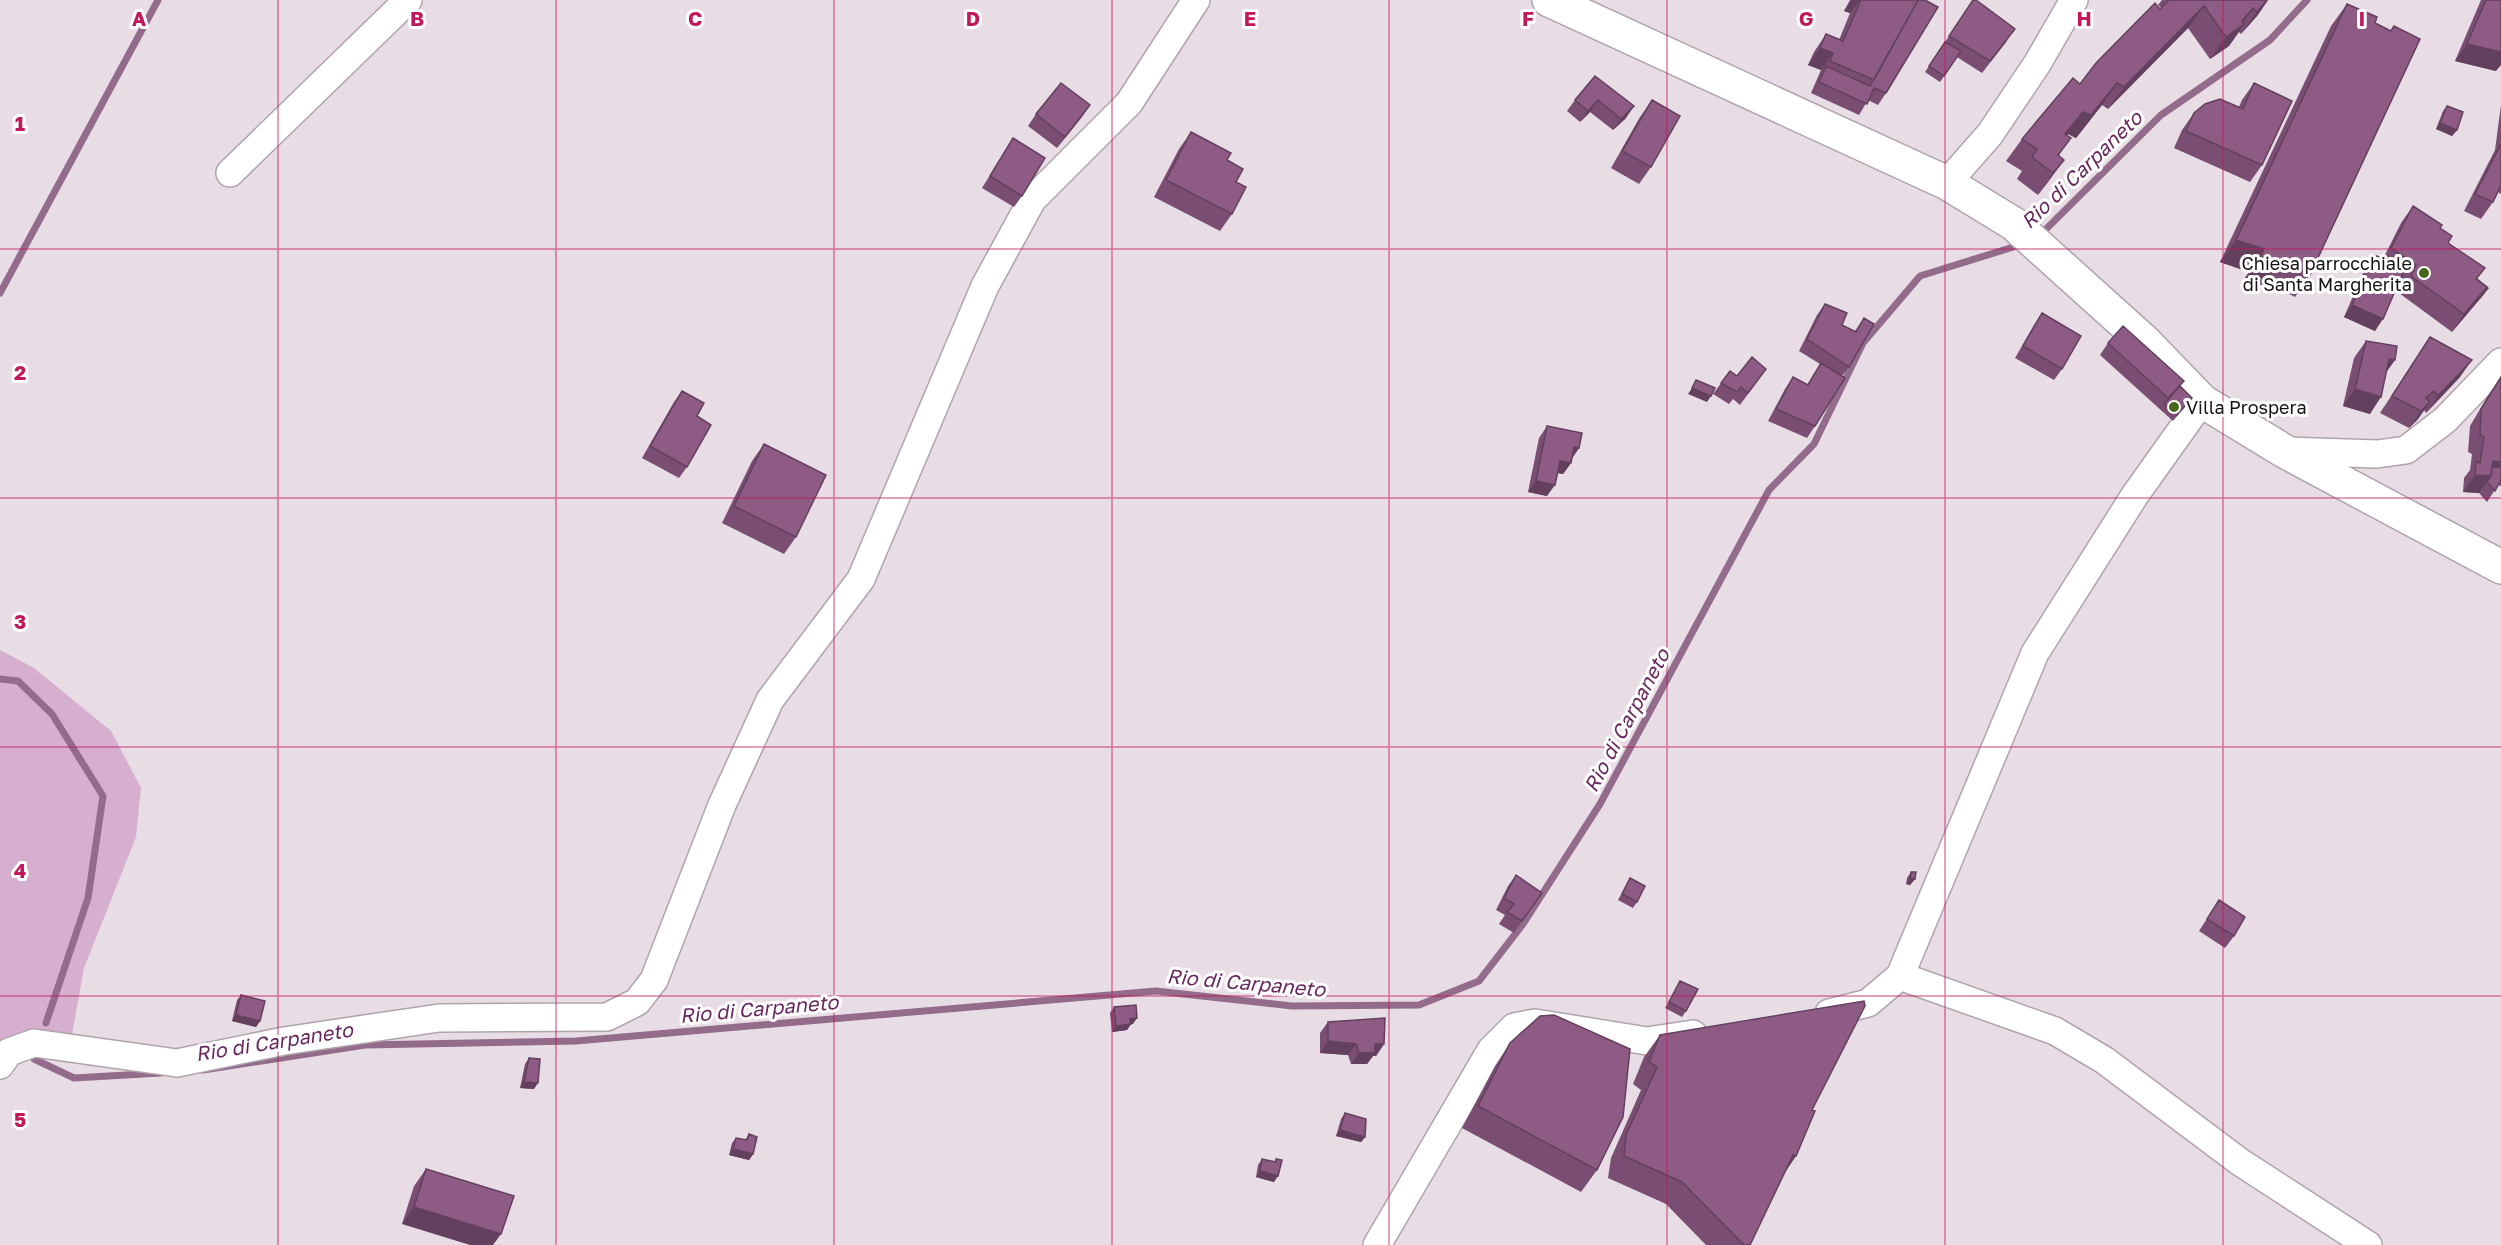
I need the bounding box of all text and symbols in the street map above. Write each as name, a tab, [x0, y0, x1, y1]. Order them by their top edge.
text: A	[132, 6, 146, 30]
text: B	[410, 6, 424, 30]
text: C	[688, 6, 702, 30]
text: D	[966, 6, 980, 30]
text: E	[1244, 6, 1256, 30]
text: F	[1522, 6, 1534, 30]
text: G	[1799, 6, 1813, 30]
text: H	[2076, 6, 2092, 30]
text: I	[2359, 6, 2365, 30]
water label: Rio di Carpaneto	[2016, 105, 2147, 233]
text: 1	[15, 111, 25, 135]
place label: Chiesa parrocchiale di Santa Margherita	[2242, 252, 2412, 295]
marker: Chiesa parrocchiale di Santa Margherita	[2417, 266, 2431, 280]
text: 2	[14, 360, 26, 384]
place label: Villa Prospera	[2186, 396, 2307, 418]
marker: Villa Prospera	[2167, 400, 2181, 414]
text: 3	[14, 609, 26, 633]
water label: Rio di Carpaneto	[1578, 643, 1674, 796]
text: 4	[14, 858, 26, 882]
water label: Rio di Carpaneto	[1166, 963, 1327, 1001]
water label: Rio di Carpaneto	[679, 989, 840, 1027]
water label: Rio di Carpaneto	[194, 1017, 355, 1065]
text: 5	[14, 1107, 26, 1131]

